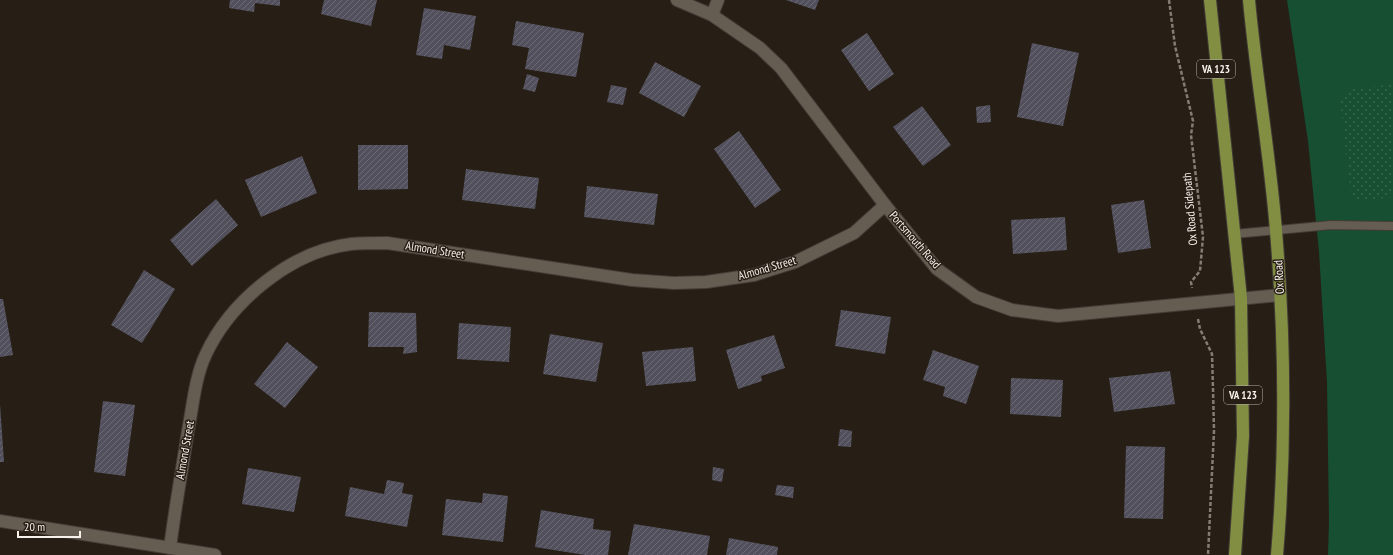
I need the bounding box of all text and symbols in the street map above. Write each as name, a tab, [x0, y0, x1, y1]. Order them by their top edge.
road number: VA 123	[1197, 60, 1235, 78]
street label: Ox Road Sidepath	[1179, 172, 1200, 246]
street label: Portsmouth Road	[886, 208, 944, 271]
street label: Almond Street	[405, 237, 466, 262]
street label: Almond Street	[736, 252, 798, 283]
street label: Ox Road	[1270, 260, 1287, 294]
road number: VA 123	[1224, 386, 1262, 404]
street label: Almond Street	[172, 419, 197, 480]
scale bar	[18, 513, 80, 539]
text: 20 m	[24, 519, 45, 534]

